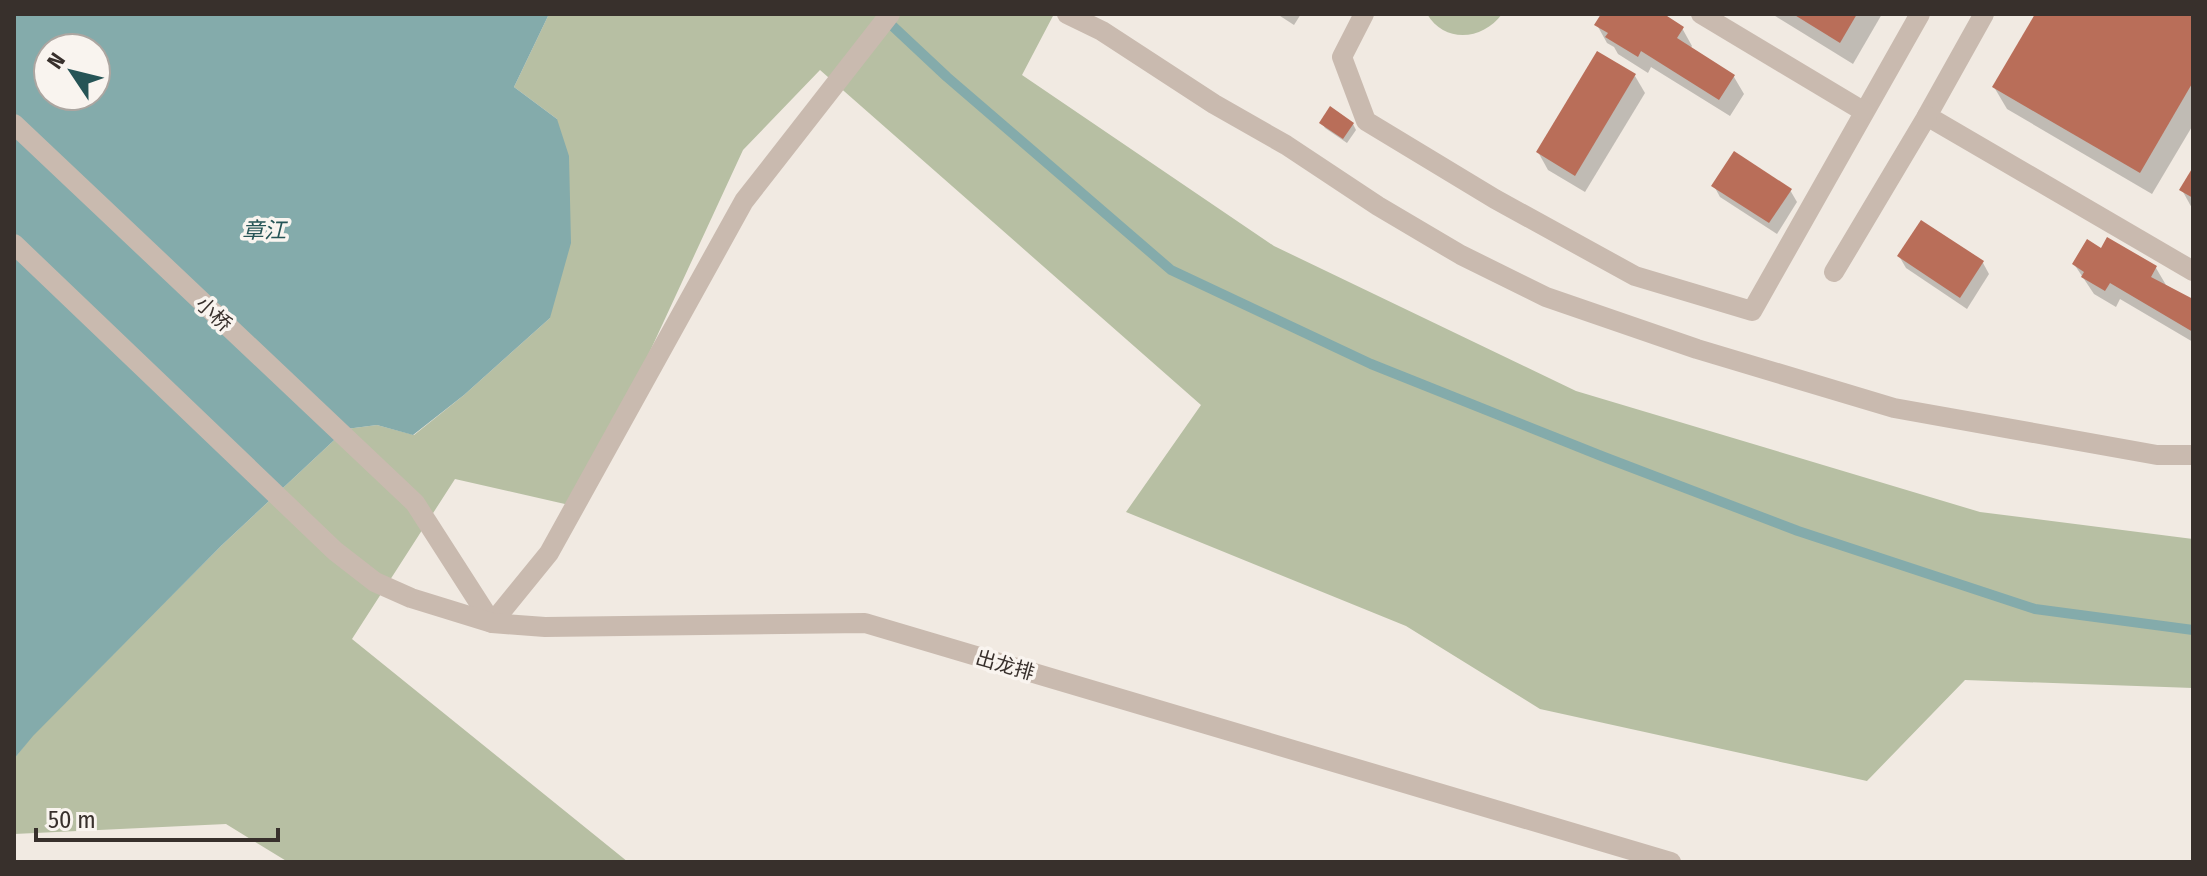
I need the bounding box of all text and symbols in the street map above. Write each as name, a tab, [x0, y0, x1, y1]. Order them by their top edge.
north arrow	[32, 32, 112, 112]
text: N	[41, 48, 71, 74]
water label: 章江	[242, 217, 288, 244]
street label: 小桥	[191, 292, 237, 336]
street label: 出龙排	[973, 645, 1037, 685]
scale bar	[36, 792, 278, 842]
text: 50 m	[48, 806, 96, 834]

